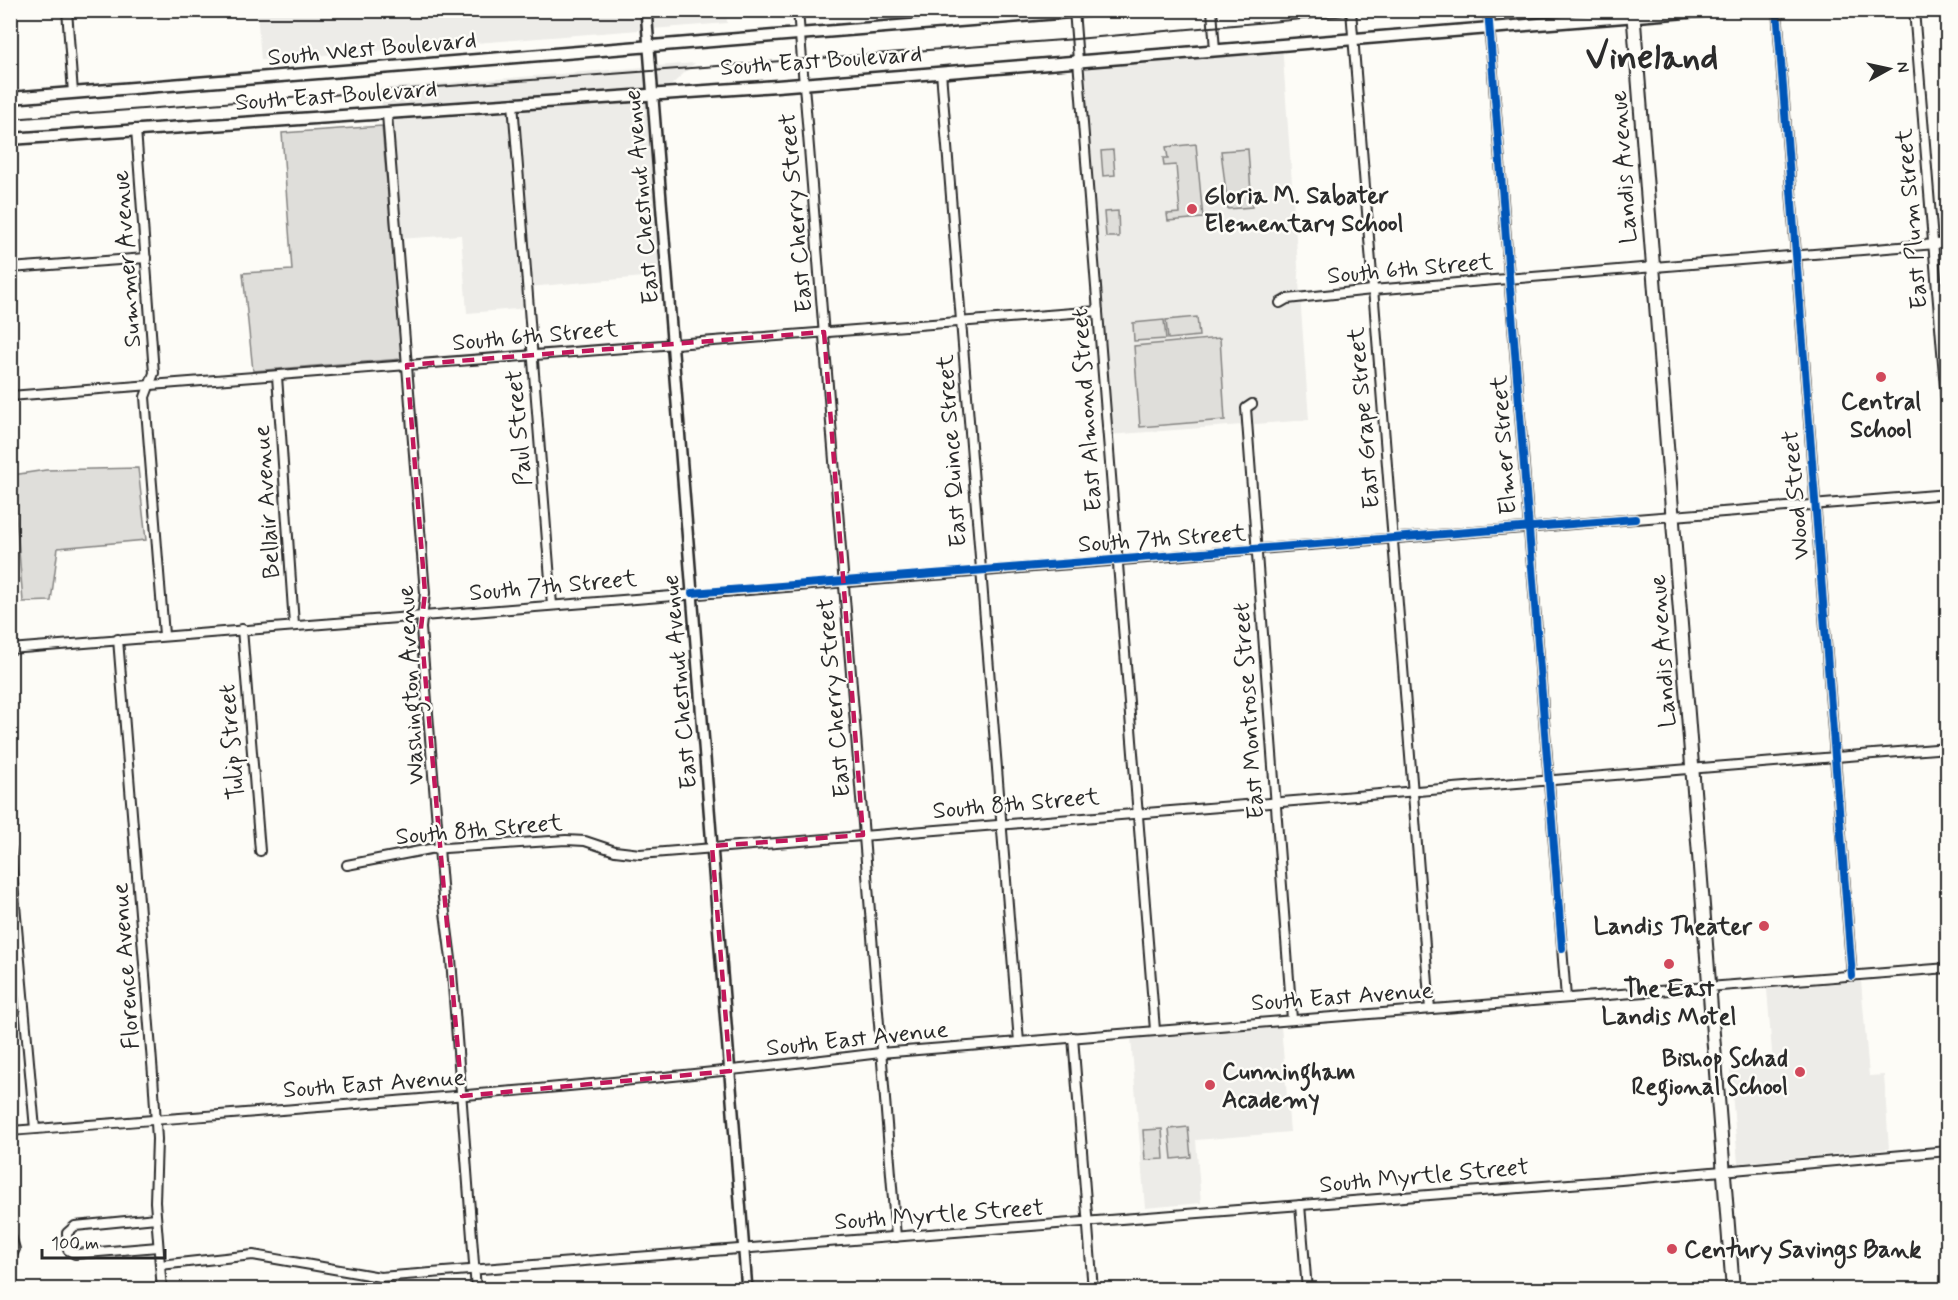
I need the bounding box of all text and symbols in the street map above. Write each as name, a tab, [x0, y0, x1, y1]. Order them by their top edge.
street label: South West Boulevard	[266, 25, 478, 74]
district label: Vineland	[1586, 35, 1718, 82]
street label: South East Boulevard	[719, 39, 923, 84]
north arrow	[1859, 39, 1919, 99]
text: N	[1891, 60, 1914, 74]
street label: South East Boulevard	[234, 74, 438, 119]
street label: East Chestnut Avenue	[618, 88, 667, 305]
street label: Landis Avenue	[1604, 89, 1645, 244]
street label: East Cherry Street	[772, 112, 821, 314]
street label: East Plum Street	[1889, 127, 1936, 311]
street label: Summer Avenue	[106, 169, 149, 349]
place label: Gloria M. Sabater Elementary School	[1204, 181, 1404, 240]
marker: Gloria M. Sabater Elementary School	[1185, 202, 1199, 216]
street label: South 6th Street	[1326, 247, 1494, 292]
street label: East Almond Street	[1065, 307, 1110, 513]
street label: South 6th Street	[451, 314, 619, 359]
street label: East Grape Street	[1341, 326, 1388, 510]
street label: East Quince Street	[930, 353, 975, 548]
street label: Paul Street	[499, 368, 540, 487]
marker: Central School	[1874, 370, 1888, 384]
street label: Elmer Street	[1484, 374, 1525, 516]
place label: Central School	[1841, 387, 1921, 446]
street label: Bellair Avenue	[247, 424, 288, 580]
street label: Wood Street	[1775, 429, 1818, 561]
street label: South 7th Street	[1077, 518, 1247, 561]
street label: South 7th Street	[468, 564, 638, 609]
street label: East Chestnut Avenue	[656, 573, 705, 790]
street label: Landis Avenue	[1643, 573, 1684, 728]
street label: Washington Avenue	[391, 584, 435, 785]
street label: East Cherry Street	[810, 597, 859, 799]
street label: East Montrose Street	[1226, 601, 1273, 820]
street label: Tulip Street	[212, 683, 253, 801]
street label: South 8th Street	[931, 782, 1101, 827]
street label: South 8th Street	[394, 808, 564, 853]
street label: Florence Avenue	[105, 881, 148, 1050]
place label: Landis Theater	[1594, 912, 1753, 943]
marker: Landis Theater	[1757, 919, 1771, 933]
marker: The East Landis Motel	[1662, 957, 1676, 971]
place label: The East Landis Motel	[1602, 974, 1736, 1033]
street label: South East Avenue	[1250, 976, 1434, 1019]
street label: South East Avenue	[765, 1015, 950, 1064]
place label: Bishop Schad Regional School	[1631, 1044, 1788, 1106]
place label: Cunningham Academy	[1222, 1057, 1355, 1116]
street label: South East Avenue	[282, 1063, 466, 1106]
marker: Bishop Schad Regional School	[1793, 1065, 1807, 1079]
marker: Cunningham Academy	[1203, 1078, 1217, 1092]
street label: South Myrtle Street	[1318, 1152, 1530, 1201]
street label: South Myrtle Street	[833, 1193, 1045, 1238]
scale bar	[42, 1222, 165, 1260]
text: 100 m	[51, 1232, 99, 1256]
place label: Century Savings Bank	[1684, 1235, 1921, 1269]
marker: Century Savings Bank	[1665, 1242, 1679, 1256]

